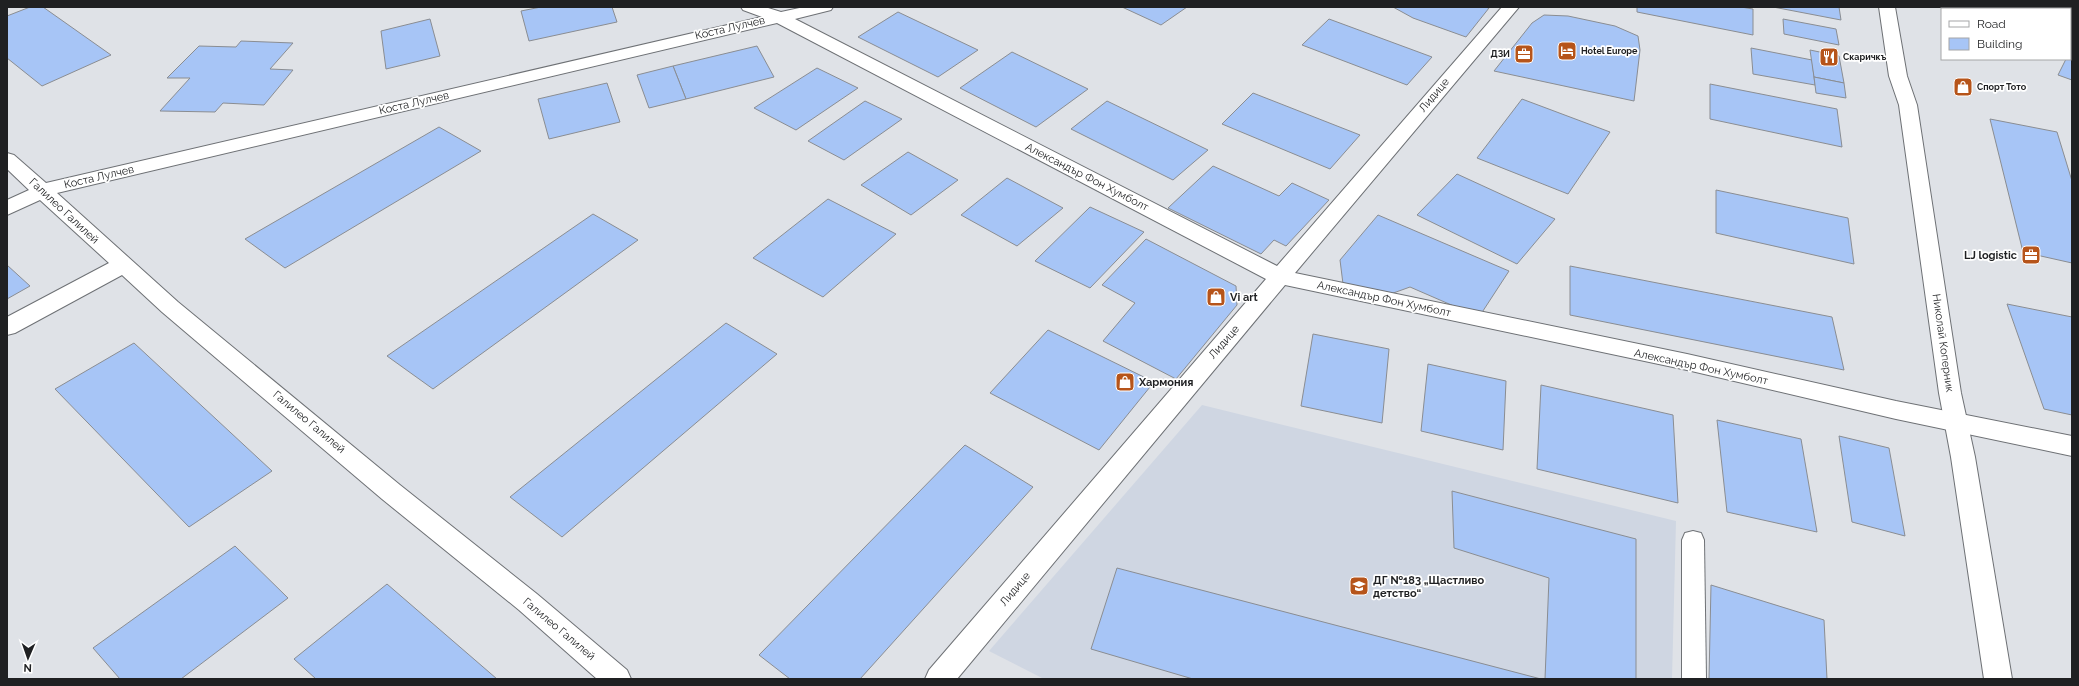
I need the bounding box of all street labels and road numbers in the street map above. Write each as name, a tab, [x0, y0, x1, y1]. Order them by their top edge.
street label: Коста Лулчев	[694, 14, 766, 42]
street label: Лидице	[1416, 75, 1452, 115]
street label: Коста Лулчев	[378, 89, 450, 117]
street label: Александър Фон Хумболт	[1023, 140, 1151, 214]
street label: Коста Лулчев	[63, 163, 135, 191]
street label: Галилео Галилей	[27, 175, 101, 247]
street label: Александър Фон Хумболт	[1316, 278, 1453, 320]
street label: Николай Коперник	[1930, 293, 1956, 393]
street label: Лидице	[1206, 322, 1242, 361]
street label: Александър Фон Хумболт	[1633, 346, 1770, 388]
street label: Галилео Галилей	[270, 388, 348, 456]
street label: Лидице	[997, 569, 1033, 609]
street label: Галилео Галилей	[520, 595, 598, 663]

